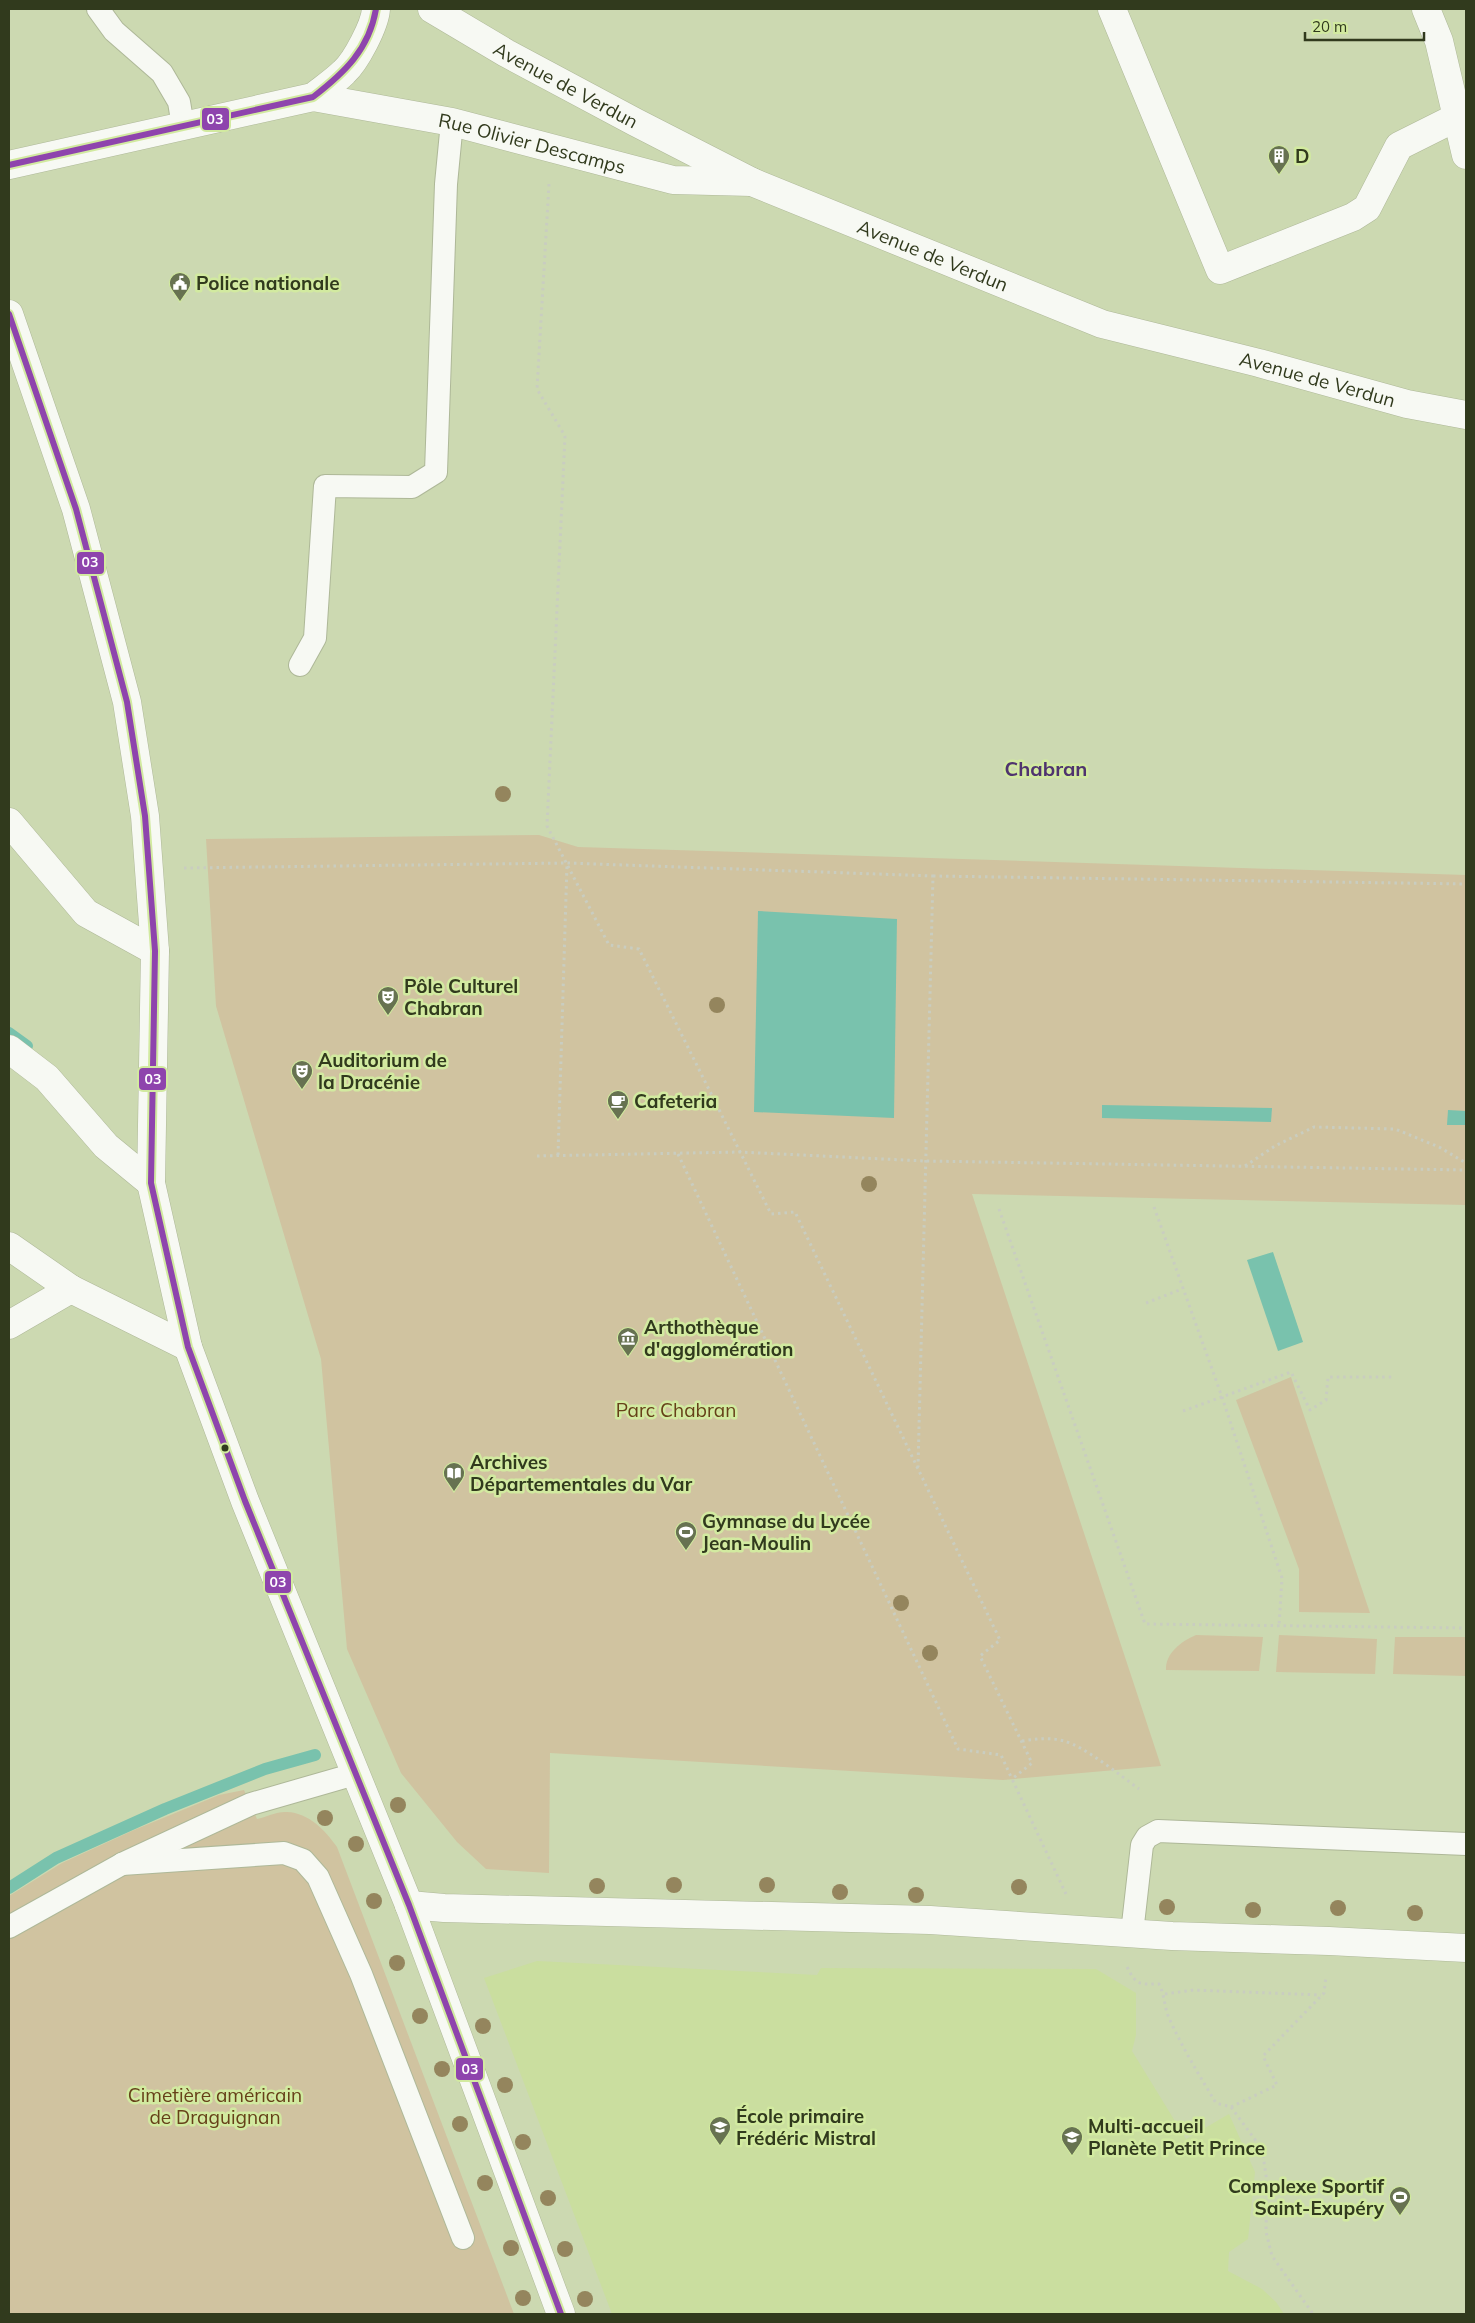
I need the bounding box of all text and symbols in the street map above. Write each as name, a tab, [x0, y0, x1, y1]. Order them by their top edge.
scale bar	[1305, 10, 1424, 42]
text: 20 m	[1312, 17, 1347, 36]
street label: Avenue de Verdun	[489, 36, 642, 134]
line badge: 03	[201, 107, 230, 131]
street label: Rue Olivier Descamps	[437, 108, 628, 179]
text: 03	[207, 110, 223, 128]
building icon: D	[1267, 144, 1291, 175]
place label: D	[1295, 144, 1309, 168]
street label: Avenue de Verdun	[854, 214, 1012, 297]
public building icon: Police nationale	[168, 271, 192, 302]
place label: Police nationale	[196, 271, 340, 295]
street label: Avenue de Verdun	[1237, 347, 1398, 412]
line badge: 03	[76, 551, 105, 575]
text: 03	[82, 553, 98, 571]
district label: Chabran	[1005, 756, 1087, 781]
place label: Pôle Culturel Chabran	[404, 974, 518, 1020]
theatre icon: Pôle Culturel Chabran	[376, 985, 400, 1016]
place label: Auditorium de la Dracénie	[318, 1048, 447, 1094]
theatre icon: Auditorium de la Dracénie	[290, 1059, 314, 1090]
line badge: 03	[138, 1067, 167, 1091]
text: 03	[145, 1070, 161, 1088]
cafe icon: Cafeteria	[606, 1089, 630, 1120]
place label: Cafeteria	[634, 1089, 717, 1113]
place label: Arthothèque d'agglomération	[644, 1315, 794, 1361]
museum icon: Arthothèque d'agglomération	[616, 1326, 640, 1357]
park label: Parc Chabran	[616, 1398, 736, 1422]
unlabelled marker	[220, 1443, 230, 1453]
place label: Archives Départementales du Var	[470, 1450, 693, 1496]
library icon: Archives Départementales du Var	[442, 1461, 466, 1492]
place label: Gymnase du Lycée Jean-Moulin	[702, 1509, 870, 1555]
sports icon: Gymnase du Lycée Jean-Moulin	[674, 1520, 698, 1551]
line badge: 03	[264, 1570, 292, 1594]
text: 03	[270, 1573, 286, 1591]
line badge: 03	[455, 2057, 484, 2081]
text: 03	[462, 2060, 478, 2078]
park label: Cimetière américain de Draguignan	[128, 2083, 302, 2129]
place label: École primaire Frédéric Mistral	[736, 2104, 876, 2150]
place label: Multi-accueil Planète Petit Prince	[1088, 2114, 1265, 2160]
school or university icon: École primaire Frédéric Mistral	[708, 2115, 732, 2146]
school or university icon: Multi-accueil Planète Petit Prince	[1060, 2125, 1084, 2156]
place label: Complexe Sportif Saint-Exupéry	[1228, 2174, 1385, 2220]
sports icon: Complexe Sportif Saint-Exupéry	[1388, 2185, 1412, 2216]

